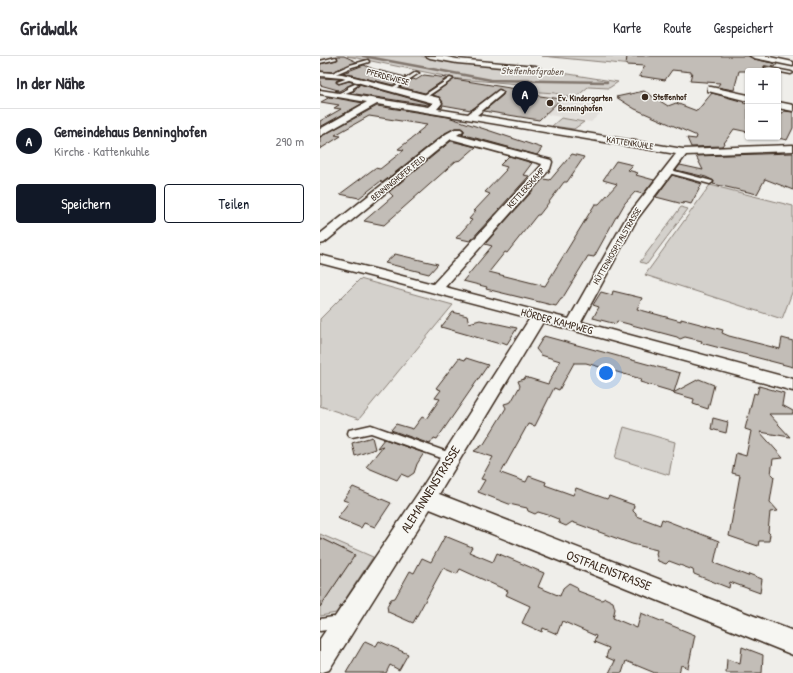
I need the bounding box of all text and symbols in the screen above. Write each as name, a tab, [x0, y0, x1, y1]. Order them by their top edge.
text: Gridwalk	[20, 15, 77, 41]
text: Karte	[613, 18, 642, 37]
text: Route	[664, 18, 692, 37]
text: Gespeichert	[714, 18, 773, 37]
water label: Steffenhofgraben	[501, 64, 565, 79]
street label: PFERDEWIESE	[365, 66, 411, 88]
map controls	[745, 68, 781, 140]
button: +	[745, 68, 781, 104]
text: In der Nähe	[16, 71, 85, 94]
pin: A	[512, 81, 538, 114]
place label: Steffenhof	[653, 91, 688, 103]
place label: Ev. Kindergarten Benninghofen	[558, 92, 613, 115]
marker: Steffenhof	[640, 92, 650, 102]
marker: Ev. Kindergarten Benninghofen	[545, 98, 555, 108]
button: −	[745, 104, 781, 140]
text: Gemeindehaus Benninghofen	[54, 121, 207, 142]
text: A	[26, 132, 32, 150]
text: 290 m	[275, 132, 304, 150]
street label: KATTENKUHLE	[606, 133, 654, 153]
text: Kirche · Kattenkuhle	[54, 142, 150, 160]
street label: BENNINGHOFER FELD	[368, 152, 428, 204]
street label: KETTLERSKAMP	[504, 165, 548, 211]
button: Speichern	[16, 184, 156, 223]
button: Teilen	[164, 184, 304, 223]
street label: HÜTTENHOSPITALSTRASSE	[590, 205, 644, 287]
street label: HÖRDER KAMPWEG	[520, 305, 595, 337]
your location	[596, 363, 616, 383]
street label: ALEMANNENSTRASSE	[396, 442, 464, 536]
street label: OSTFALENSTRASSE	[564, 545, 654, 595]

